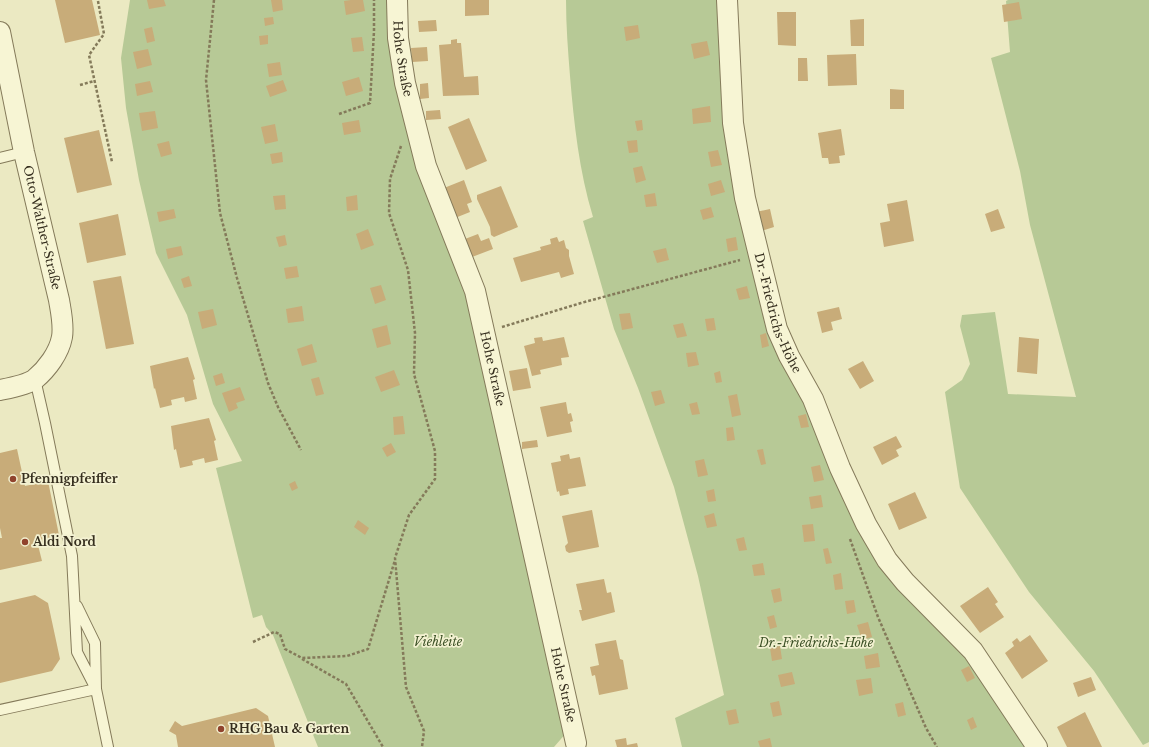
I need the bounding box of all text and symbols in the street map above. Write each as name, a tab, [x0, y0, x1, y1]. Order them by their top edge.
street label: Hohe Straße	[391, 20, 416, 98]
street label: Otto-Walther-Straße	[20, 164, 64, 291]
street label: Dr.-Friedrichs-Höhe	[752, 251, 805, 376]
street label: Hohe Straße	[477, 329, 509, 408]
place label: Pfennigpfeiffer	[21, 471, 118, 486]
marker: Pfennigpfeiffer	[8, 474, 18, 484]
place label: Aldi Nord	[32, 534, 97, 549]
marker: Aldi Nord	[20, 537, 30, 547]
park label: Viehleite	[414, 634, 463, 649]
park label: Dr.-Friedrichs-Höhe	[758, 635, 874, 650]
street label: Hohe Straße	[548, 646, 579, 724]
place label: RHG Bau & Garten	[229, 721, 350, 736]
marker: RHG Bau & Garten	[216, 724, 226, 734]

